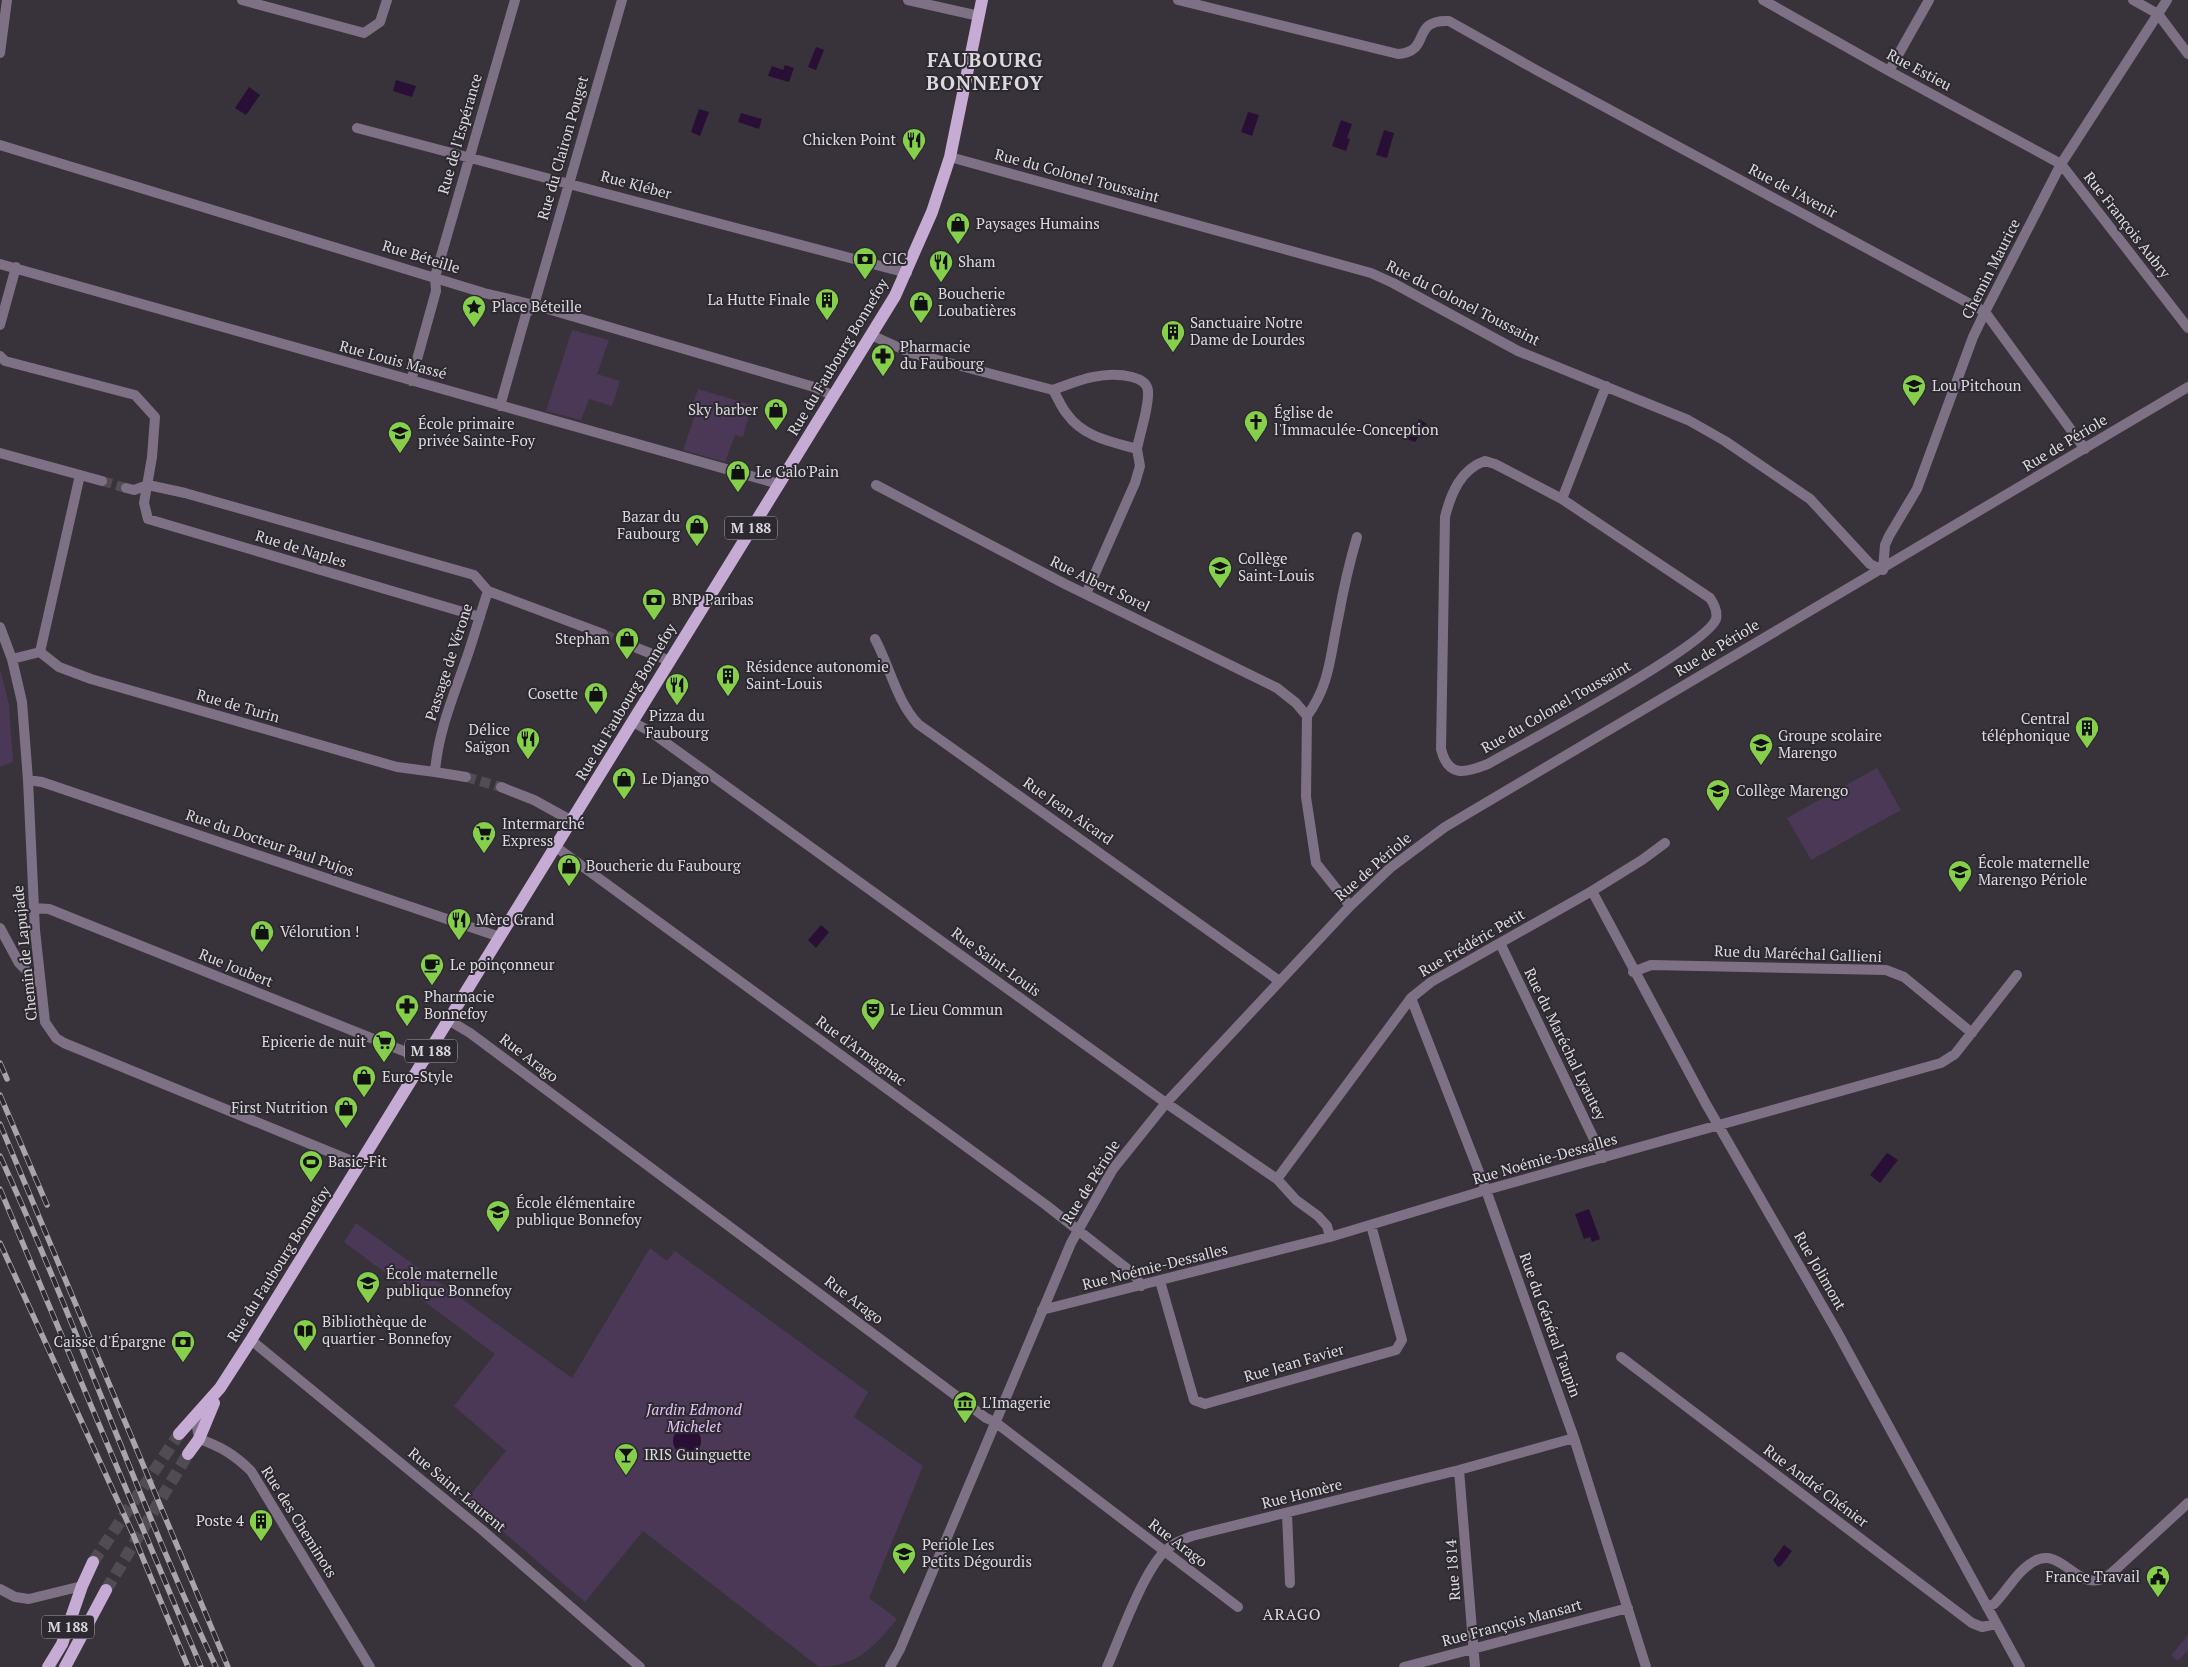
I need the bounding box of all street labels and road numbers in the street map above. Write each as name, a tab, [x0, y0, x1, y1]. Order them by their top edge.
street label: Rue Estieu	[1884, 44, 1956, 95]
street label: Rue de l'Espérance	[432, 71, 486, 196]
street label: Rue du Clairon Pouget	[532, 73, 592, 222]
street label: Rue du Colonel Toussaint	[993, 143, 1162, 207]
street label: Rue de l'Avenir	[1745, 158, 1842, 222]
street label: Rue Kléber	[599, 165, 674, 203]
street label: Rue François Aubry	[2080, 167, 2176, 282]
street label: Chemin Maurice	[1956, 215, 2024, 322]
street label: Rue Béteille	[380, 235, 463, 277]
street label: Rue du Colonel Toussaint	[1383, 255, 1544, 350]
street label: Rue du Faubourg Bonnefoy	[782, 274, 892, 439]
street label: Rue Louis Massé	[337, 335, 449, 383]
street label: Rue de Périole	[2018, 409, 2111, 475]
road number: M 188	[725, 516, 777, 540]
street label: Rue de Naples	[253, 525, 349, 571]
street label: Rue Albert Sorel	[1047, 550, 1154, 616]
street label: Passage de Vérone	[420, 600, 476, 723]
street label: Rue de Périole	[1670, 614, 1763, 680]
street label: Rue du Faubourg Bonnefoy	[570, 619, 680, 784]
street label: Rue du Colonel Toussaint	[1477, 655, 1634, 757]
street label: Rue de Turin	[194, 684, 282, 726]
street label: Rue Jean Aicard	[1020, 772, 1117, 849]
street label: Rue du Docteur Paul Pujos	[183, 804, 357, 880]
street label: Rue de Périole	[1330, 827, 1415, 905]
street label: Chemin de Lapujade	[7, 884, 41, 1022]
street label: Rue Frédéric Petit	[1415, 903, 1529, 981]
street label: Rue Saint-Louis	[948, 922, 1045, 1000]
street label: Rue du Maréchal Gallieni	[1714, 940, 1882, 966]
street label: Rue Joubert	[196, 943, 277, 991]
street label: Rue du Maréchal Lyautey	[1520, 964, 1612, 1123]
street label: Rue d'Armagnac	[812, 1011, 911, 1090]
street label: Rue Arago	[496, 1028, 563, 1086]
road number: M 188	[405, 1040, 457, 1062]
street label: Rue Noémie-Dessalles	[1470, 1128, 1619, 1188]
street label: Rue de Périole	[1056, 1136, 1124, 1227]
street label: Rue du Faubourg Bonnefoy	[222, 1181, 335, 1345]
street label: Rue Jolimont	[1790, 1228, 1852, 1314]
street label: Rue Noémie-Dessalles	[1080, 1238, 1230, 1294]
street label: Rue du Général Taupin	[1515, 1249, 1586, 1400]
street label: Rue Arago	[821, 1270, 888, 1328]
street label: Rue Jean Favier	[1241, 1338, 1346, 1386]
street label: Rue André Chénier	[1760, 1439, 1873, 1531]
street label: Rue Saint-Laurent	[405, 1442, 511, 1536]
street label: Rue des Cheminots	[257, 1462, 342, 1581]
street label: Rue Homère	[1259, 1473, 1344, 1513]
street label: Rue Arago	[1145, 1513, 1212, 1571]
street label: Rue 1814	[1440, 1539, 1464, 1601]
street label: Rue François Mansart	[1439, 1594, 1584, 1650]
road number: M 188	[42, 1615, 94, 1638]

